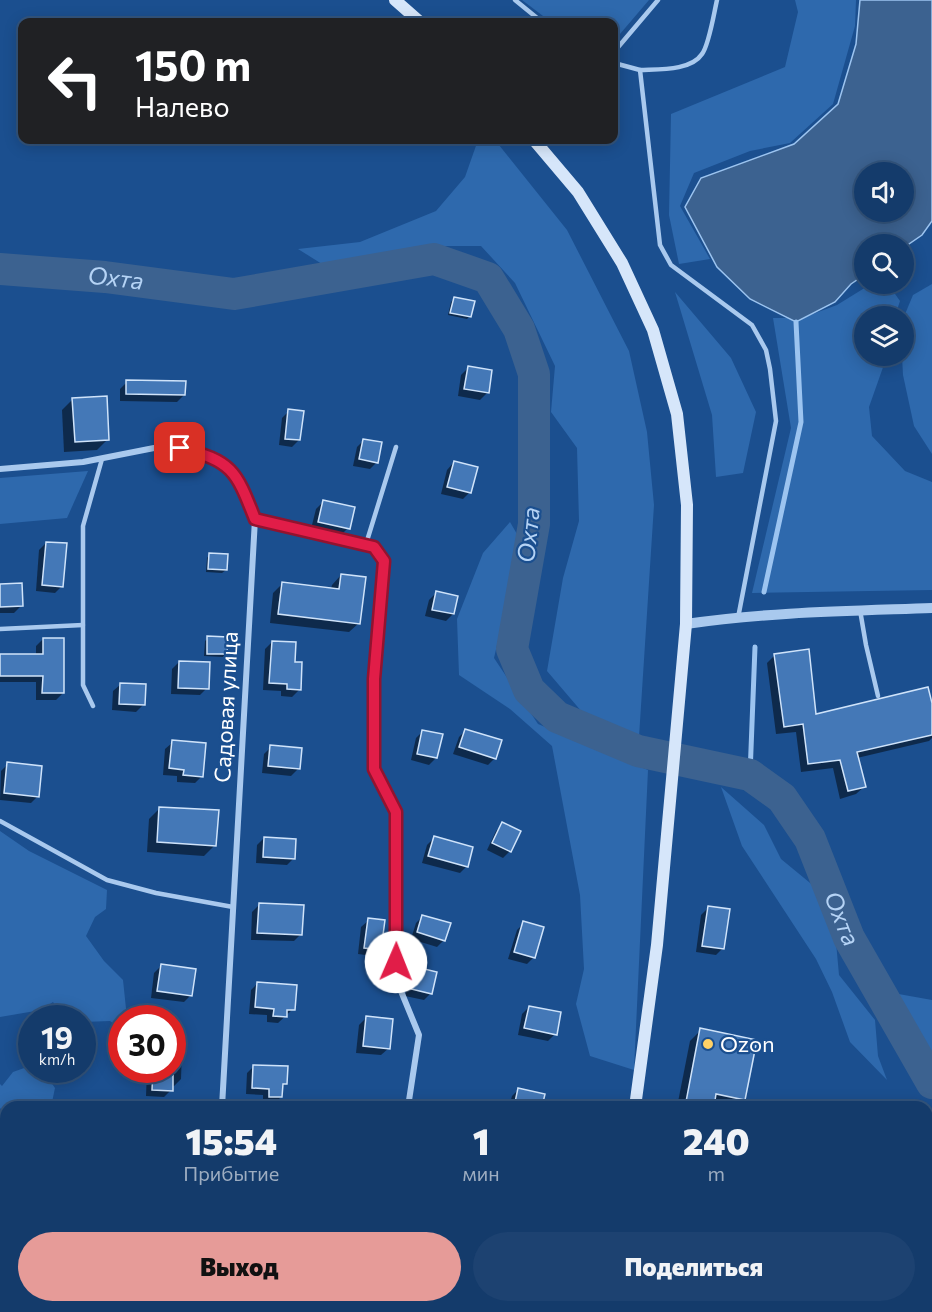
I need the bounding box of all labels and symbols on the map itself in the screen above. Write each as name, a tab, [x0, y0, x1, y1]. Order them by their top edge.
water label: Охта	[87, 260, 145, 295]
pin	[154, 422, 205, 473]
water label: Охта	[510, 506, 545, 564]
street label: Садовая улица	[208, 631, 243, 783]
water label: Охта	[819, 887, 866, 951]
position arrow	[364, 930, 428, 994]
speed limit sign: 30	[108, 1005, 186, 1083]
place label: Ozon	[720, 1030, 775, 1057]
marker: Ozon	[701, 1037, 715, 1051]

